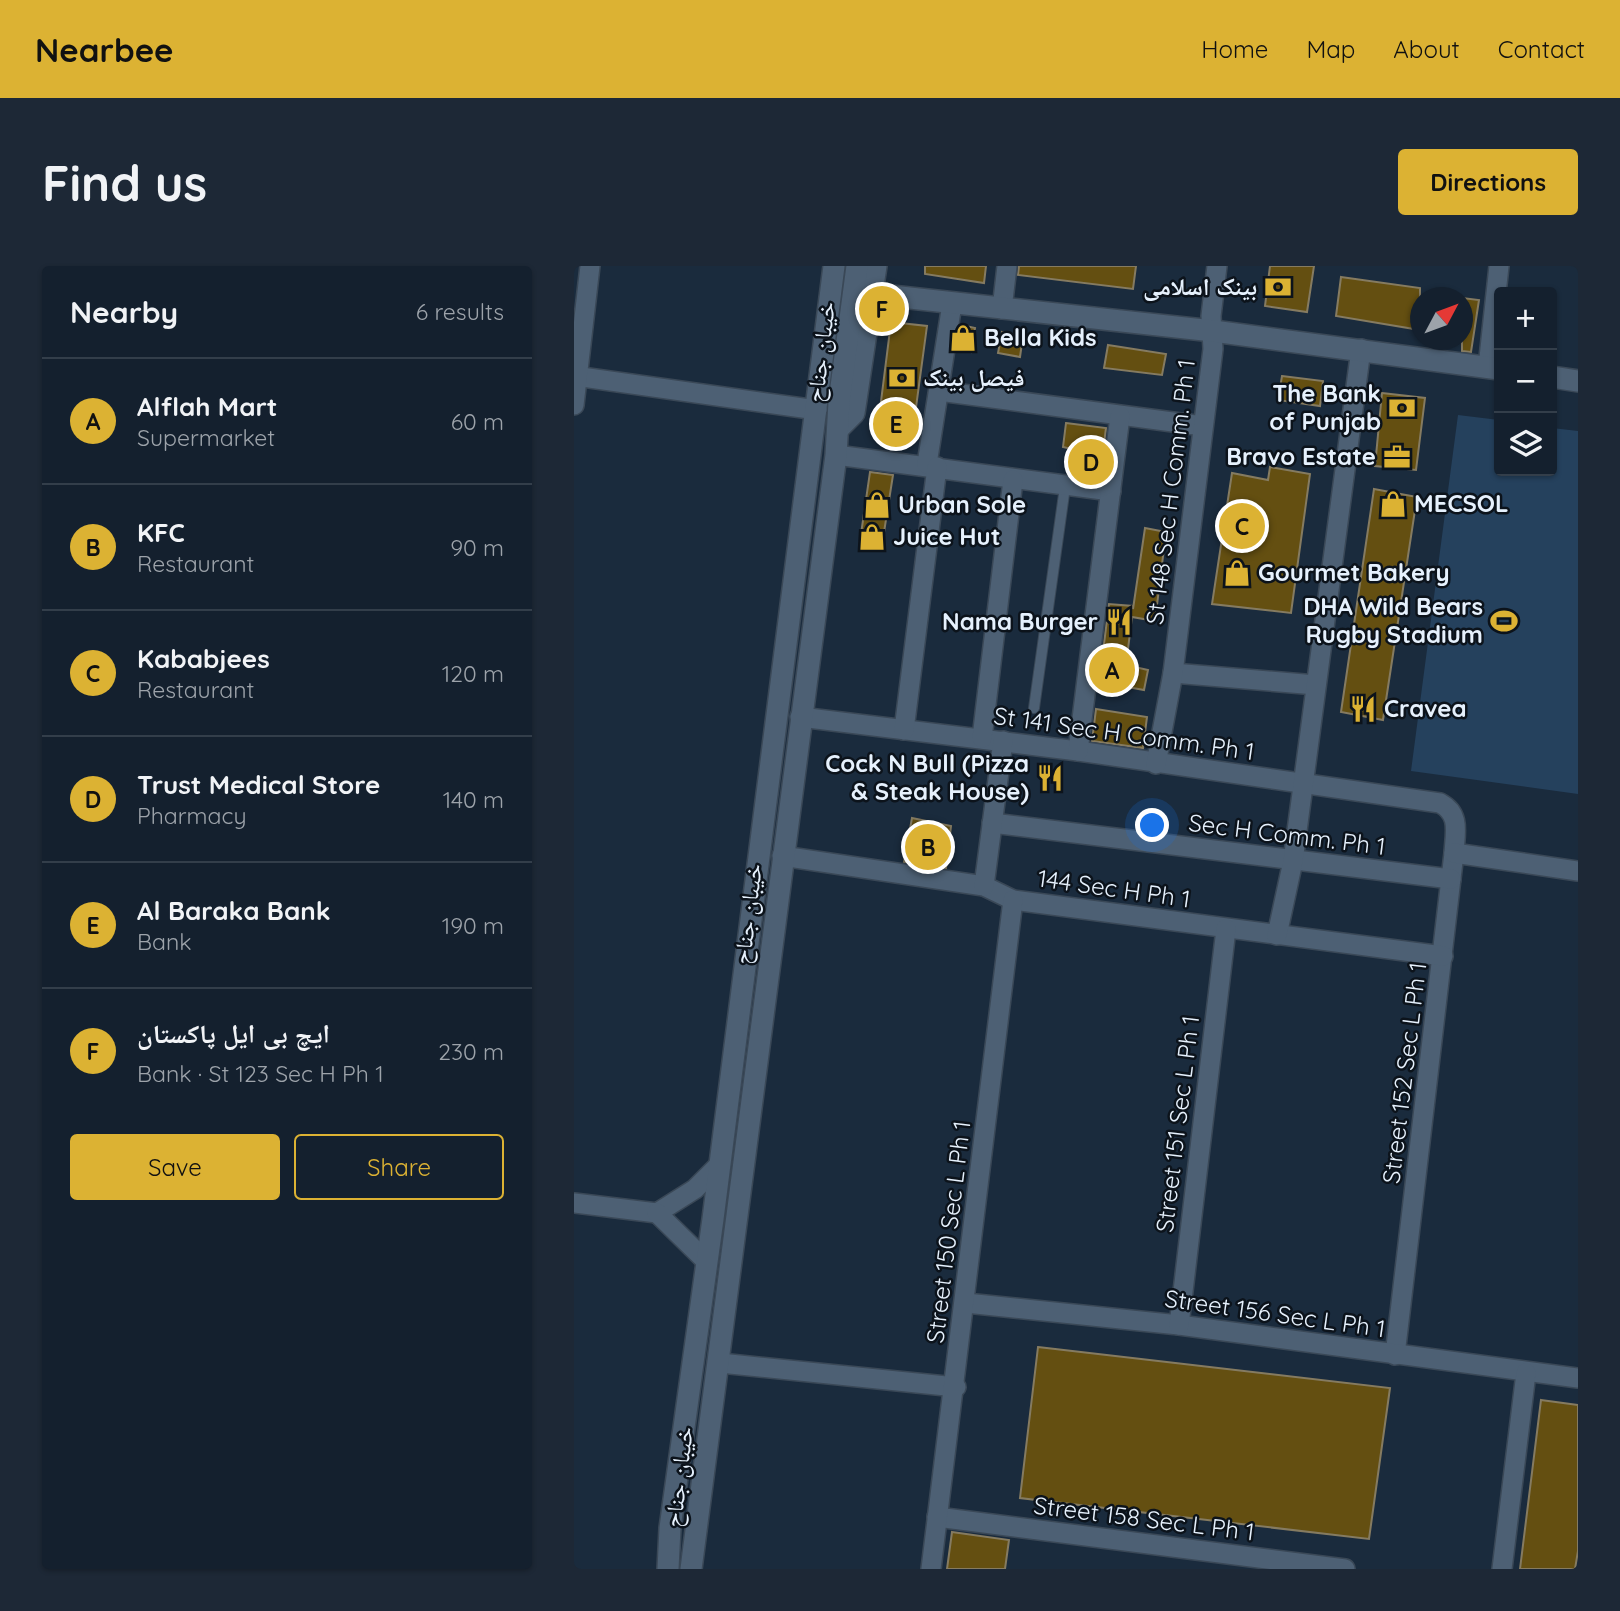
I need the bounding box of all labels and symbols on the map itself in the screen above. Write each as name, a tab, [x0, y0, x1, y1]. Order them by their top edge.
place label: بینک اسلامی	[1143, 271, 1257, 301]
bank icon: بینک اسلامی	[1263, 272, 1293, 302]
pin: F	[859, 283, 905, 335]
north arrow	[1410, 287, 1473, 350]
street label: خیبان جناح	[799, 300, 842, 404]
place label: Bella Kids	[984, 322, 1097, 352]
shop icon: Bella Kids	[948, 323, 978, 353]
street label: St 148 Sec H Comm. Ph 1	[1139, 358, 1201, 626]
place label: فیصل بینک	[923, 362, 1024, 392]
bank icon: فیصل بینک	[887, 363, 917, 393]
place label: The Bank of Punjab	[1269, 378, 1381, 436]
bank icon: The Bank of Punjab	[1387, 393, 1417, 423]
pin: E	[873, 398, 919, 450]
pin: D	[1068, 436, 1114, 488]
place label: Bravo Estate	[1226, 441, 1376, 471]
office icon: Bravo Estate	[1382, 442, 1412, 472]
place label: MECSOL	[1414, 488, 1508, 518]
place label: Urban Sole	[898, 489, 1026, 519]
shop icon: MECSOL	[1378, 489, 1408, 519]
shop icon: Urban Sole	[862, 490, 892, 520]
pin: C	[1219, 500, 1265, 552]
place label: Juice Hut	[893, 521, 1001, 551]
shop icon: Juice Hut	[857, 522, 887, 552]
place label: Gourmet Bakery	[1258, 557, 1450, 587]
shop icon: Gourmet Bakery	[1222, 558, 1252, 588]
place label: DHA Wild Bears Rugby Stadium	[1303, 591, 1483, 649]
place label: Nama Burger	[942, 606, 1098, 636]
sports icon: DHA Wild Bears Rugby Stadium	[1489, 606, 1519, 636]
restaurant icon: Nama Burger	[1104, 607, 1134, 637]
pin: A	[1089, 644, 1135, 696]
place label: Cravea	[1384, 693, 1467, 723]
restaurant icon: Cravea	[1348, 694, 1378, 724]
street label: St 141 Sec H Comm. Ph 1	[992, 700, 1256, 766]
place label: Cock N Bull (Pizza & Steak House)	[825, 748, 1029, 806]
restaurant icon: Cock N Bull (Pizza & Steak House)	[1035, 763, 1065, 793]
street label: Sec H Comm. Ph 1	[1187, 807, 1387, 861]
your location	[1135, 808, 1169, 842]
pin: B	[905, 821, 951, 873]
street label: خیبان جناح	[726, 862, 769, 966]
street label: 144 Sec H Ph 1	[1036, 862, 1192, 914]
street label: Street 152 Sec L Ph 1	[1376, 961, 1432, 1185]
street label: Street 151 Sec L Ph 1	[1149, 1014, 1205, 1234]
street label: Street 150 Sec L Ph 1	[919, 1119, 977, 1345]
street label: Street 156 Sec L Ph 1	[1163, 1283, 1387, 1343]
street label: خیبان جناح	[657, 1425, 700, 1529]
street label: Street 158 Sec L Ph 1	[1032, 1490, 1256, 1546]

